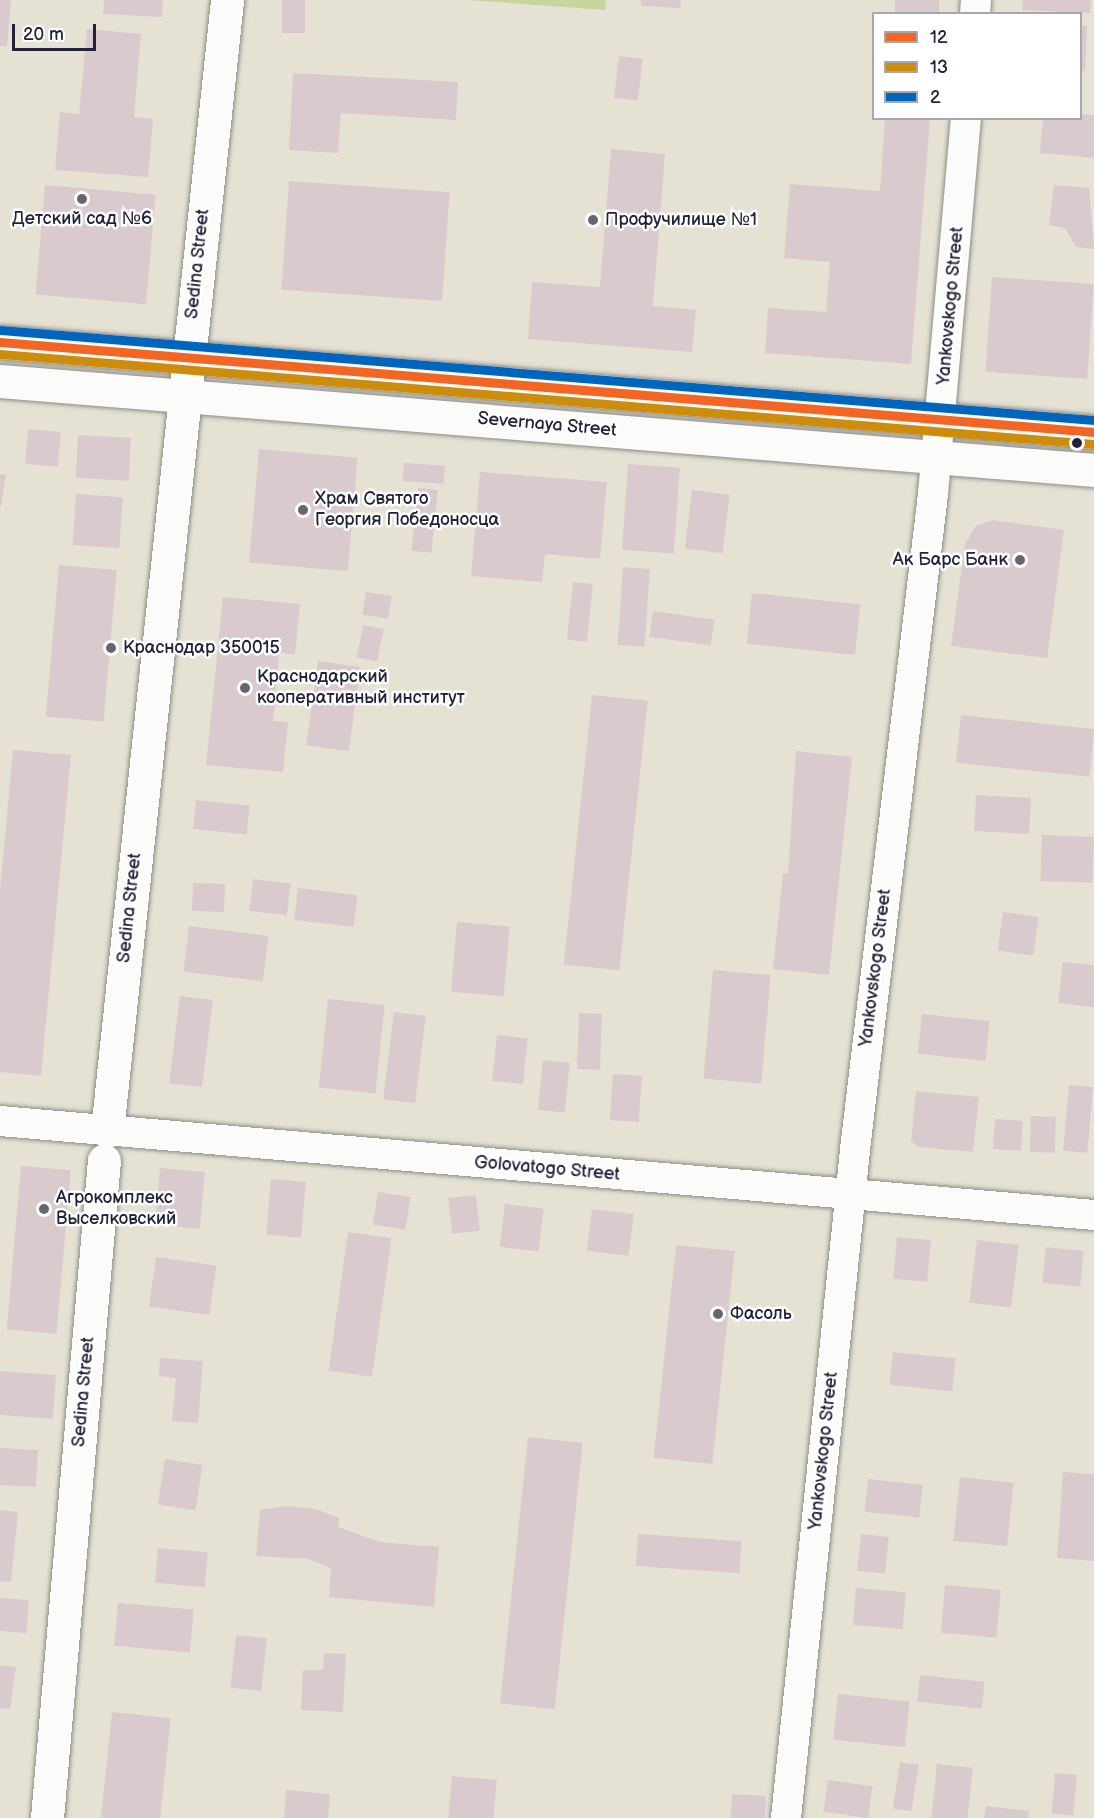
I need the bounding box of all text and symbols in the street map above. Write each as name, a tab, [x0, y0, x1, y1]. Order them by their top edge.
scale bar	[15, 12, 99, 50]
legend	[872, 12, 1082, 120]
text: 20 m	[23, 24, 64, 45]
text: 12	[930, 27, 948, 48]
text: 13	[930, 57, 948, 78]
text: 2	[930, 87, 941, 108]
marker: Детский сад №6	[75, 192, 89, 206]
place label: Детский сад №6	[12, 208, 152, 230]
street label: Sedina Street	[181, 208, 215, 320]
place label: Профучилище №1	[605, 209, 757, 231]
marker: Профучилище №1	[586, 213, 600, 227]
street label: Yankovskogo Street	[933, 226, 969, 386]
street label: Severnaya Street	[477, 408, 617, 442]
unlabelled marker	[1071, 437, 1083, 449]
place label: Храм Святого Георгия Победоносца	[315, 489, 499, 532]
marker: Храм Святого Георгия Победоносца	[296, 503, 310, 517]
place label: Ак Барс Банк	[893, 549, 1008, 571]
marker: Ак Барс Банк	[1013, 553, 1027, 567]
place label: Краснодар 350015	[123, 637, 280, 659]
marker: Краснодар 350015	[104, 641, 118, 655]
place label: Краснодарский кооперативный институт	[257, 667, 465, 710]
marker: Краснодарский кооперативный институт	[238, 681, 252, 695]
street label: Sedina Street	[113, 852, 147, 964]
street label: Yankovskogo Street	[856, 888, 896, 1048]
street label: Golovatogo Street	[473, 1152, 621, 1186]
place label: Агрокомплекс Выселковский	[56, 1188, 176, 1230]
marker: Агрокомплекс Выселковский	[37, 1202, 51, 1216]
place label: Фасоль	[730, 1303, 792, 1325]
marker: Фасоль	[711, 1307, 725, 1321]
street label: Sedina Street	[68, 1336, 100, 1448]
street label: Yankovskogo Street	[805, 1371, 843, 1531]

